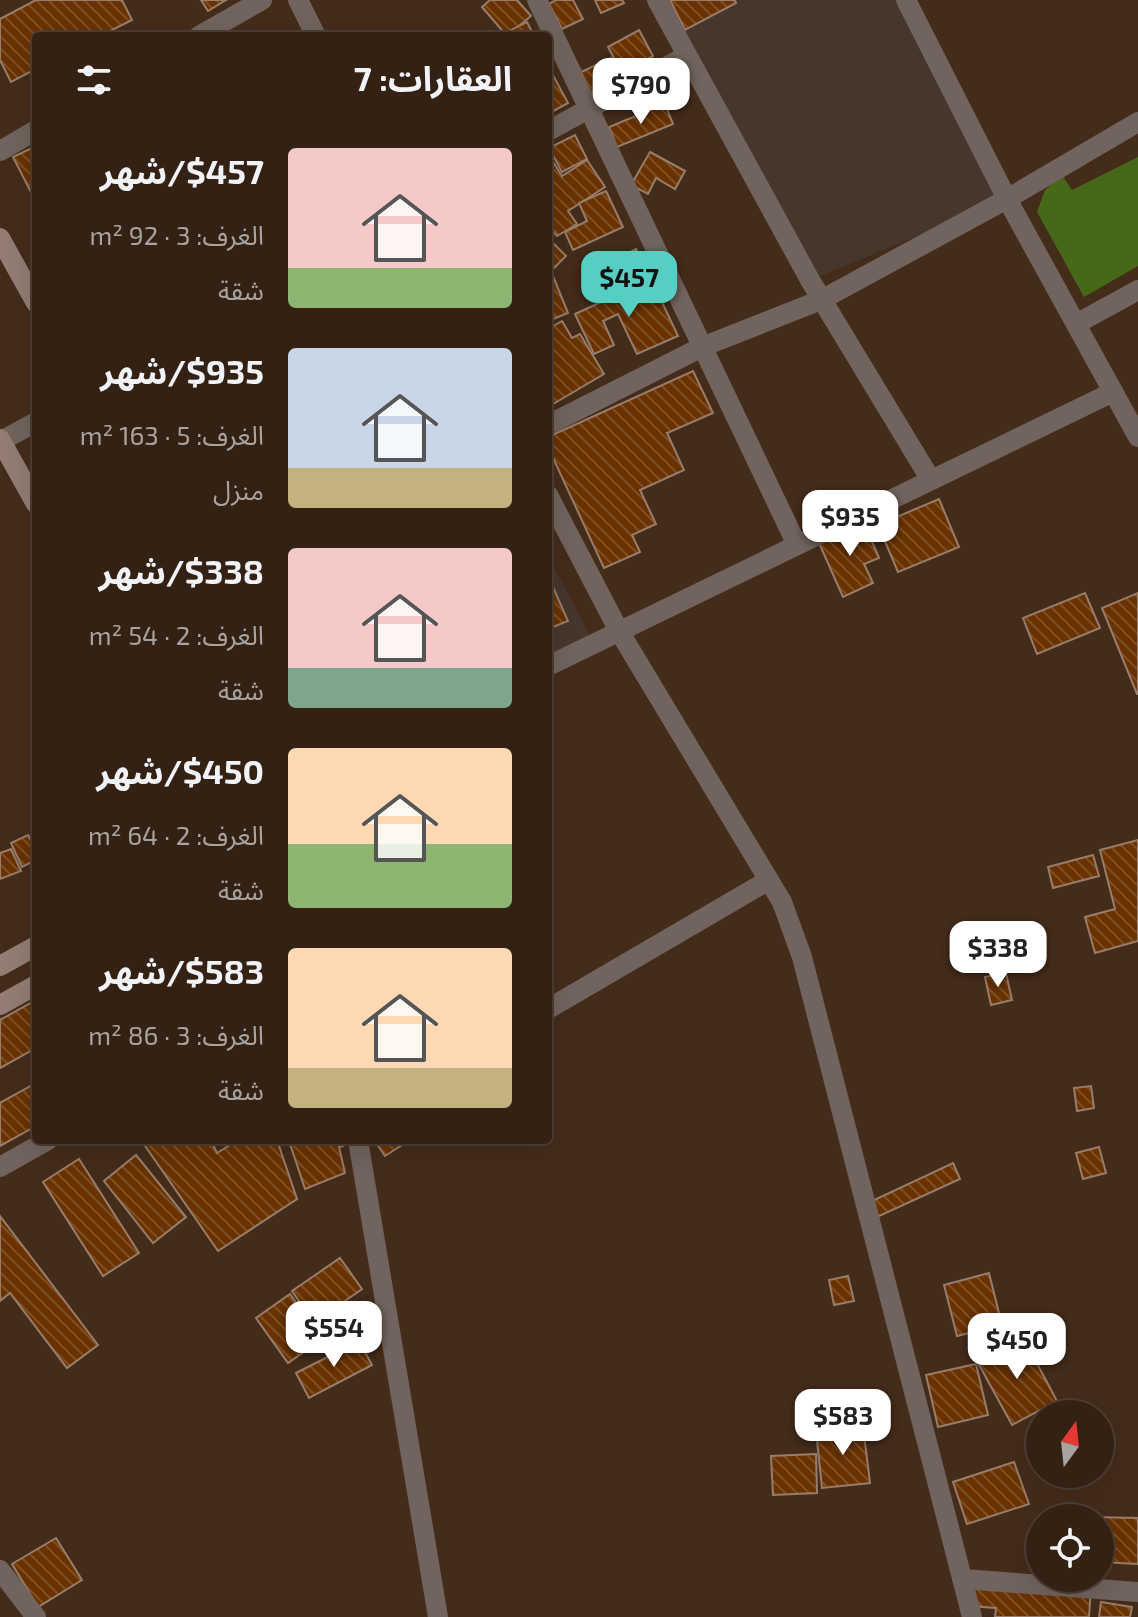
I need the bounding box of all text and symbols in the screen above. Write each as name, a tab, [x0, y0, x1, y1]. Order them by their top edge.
text: العقارات: 7	[354, 57, 512, 98]
icon: filters	[72, 58, 116, 102]
pin: $790	[594, 58, 688, 126]
text: $790	[611, 68, 671, 99]
text: $457/شهر	[100, 150, 264, 191]
icon: home	[352, 180, 448, 276]
text: الغرف: 3 · 92 m²	[89, 219, 264, 250]
pin: $457	[582, 251, 676, 319]
text: $457	[599, 261, 659, 292]
text: شقة	[218, 274, 264, 305]
text: $935/شهر	[100, 350, 264, 391]
icon: home	[352, 380, 448, 476]
text: الغرف: 5 · 163 m²	[80, 419, 264, 450]
text: منزل	[213, 474, 264, 505]
pin: $935	[803, 490, 897, 558]
text: $935	[820, 500, 880, 531]
text: $338/شهر	[99, 550, 264, 591]
icon: home	[352, 580, 448, 676]
text: الغرف: 2 · 54 m²	[89, 619, 264, 650]
text: شقة	[218, 674, 264, 705]
text: $450/شهر	[97, 750, 264, 791]
icon: home	[352, 780, 448, 876]
text: الغرف: 2 · 64 m²	[88, 819, 264, 850]
text: شقة	[218, 874, 264, 905]
pin: $338	[951, 921, 1045, 989]
text: $338	[968, 931, 1028, 962]
text: $583/شهر	[99, 950, 264, 991]
icon: home	[352, 980, 448, 1076]
text: الغرف: 3 · 86 m²	[88, 1019, 264, 1050]
text: شقة	[218, 1074, 264, 1105]
pin: $554	[287, 1301, 381, 1369]
text: $554	[304, 1311, 364, 1342]
pin: $450	[970, 1313, 1064, 1381]
text: $450	[986, 1323, 1048, 1354]
pin: $583	[796, 1389, 890, 1457]
text: $583	[813, 1399, 873, 1430]
north arrow	[1026, 1400, 1114, 1488]
map controls	[1026, 1400, 1114, 1592]
button: locate	[1026, 1504, 1114, 1592]

